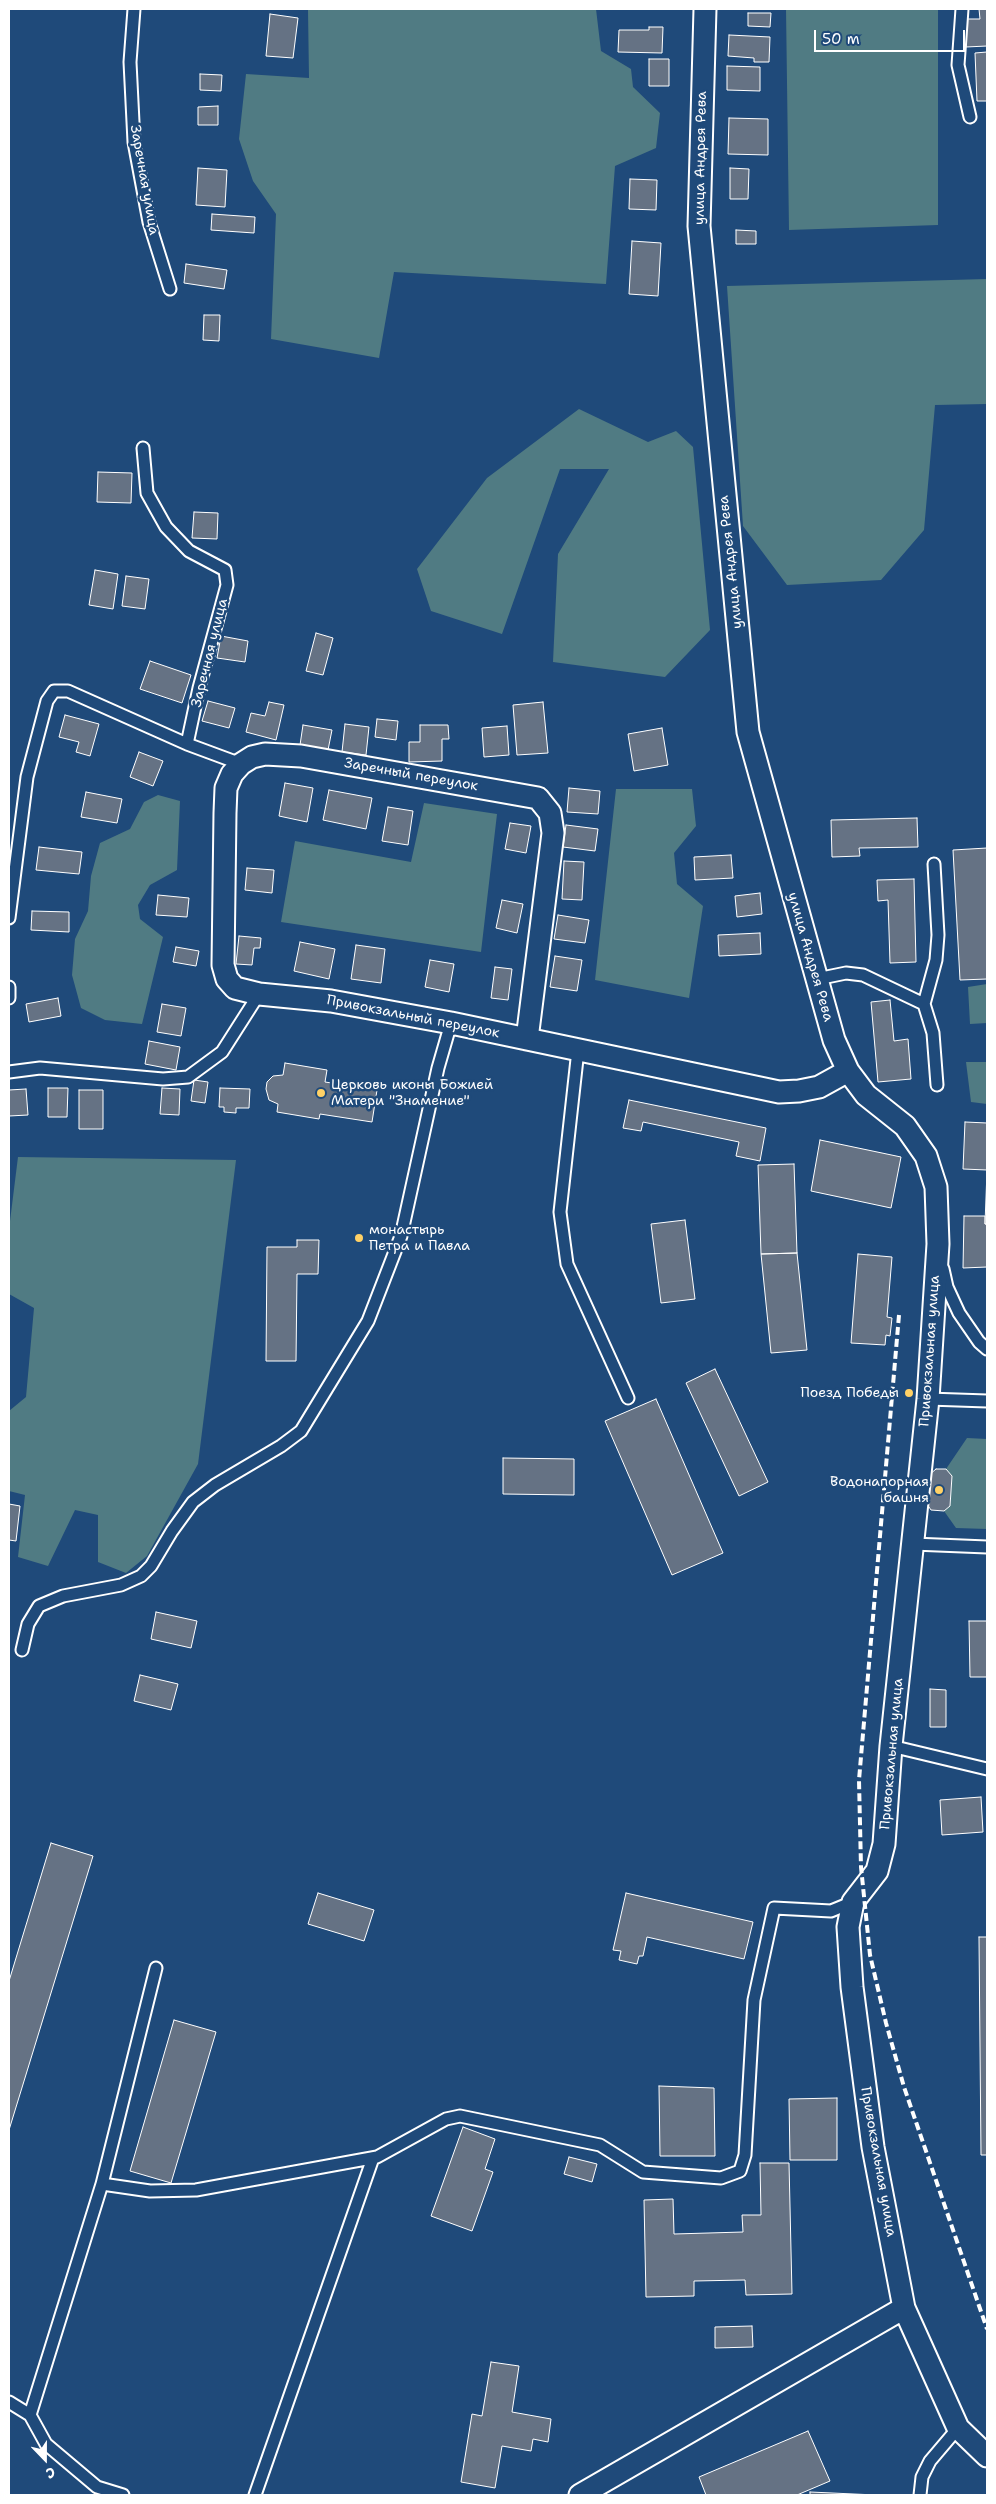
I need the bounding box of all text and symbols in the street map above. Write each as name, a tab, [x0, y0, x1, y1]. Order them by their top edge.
scale bar	[816, 20, 967, 52]
text: 50 m	[822, 29, 860, 49]
street label: улица Андрея Рева	[691, 91, 711, 225]
street label: Заречная улица	[126, 124, 162, 236]
street label: улица Андрея Рева	[716, 495, 746, 629]
street label: Заречная улица	[188, 597, 232, 709]
street label: Заречный переулок	[343, 755, 479, 795]
street label: улица Андрея Рева	[783, 890, 837, 1024]
street label: Привокзальный переулок	[325, 992, 501, 1042]
place label: Церковь иконы Божией Матери "Знамение"	[331, 1077, 493, 1110]
marker: Церковь иконы Божией Матери "Знамение"	[315, 1087, 327, 1099]
place label: монастырь Петра и Павла	[369, 1222, 470, 1254]
marker: монастырь Петра и Павла	[353, 1232, 365, 1244]
street label: Привокзальная улица	[916, 1275, 944, 1427]
place label: Поезд Победы	[800, 1385, 899, 1401]
marker: Поезд Победы	[903, 1387, 915, 1399]
place label: Водонапорная башня	[830, 1474, 929, 1506]
marker: Водонапорная башня	[933, 1484, 945, 1496]
street label: Привокзальная улица	[877, 1678, 907, 1830]
street label: Привокзальная улица	[857, 2086, 899, 2238]
north arrow	[20, 2434, 70, 2484]
text: С	[43, 2463, 58, 2483]

